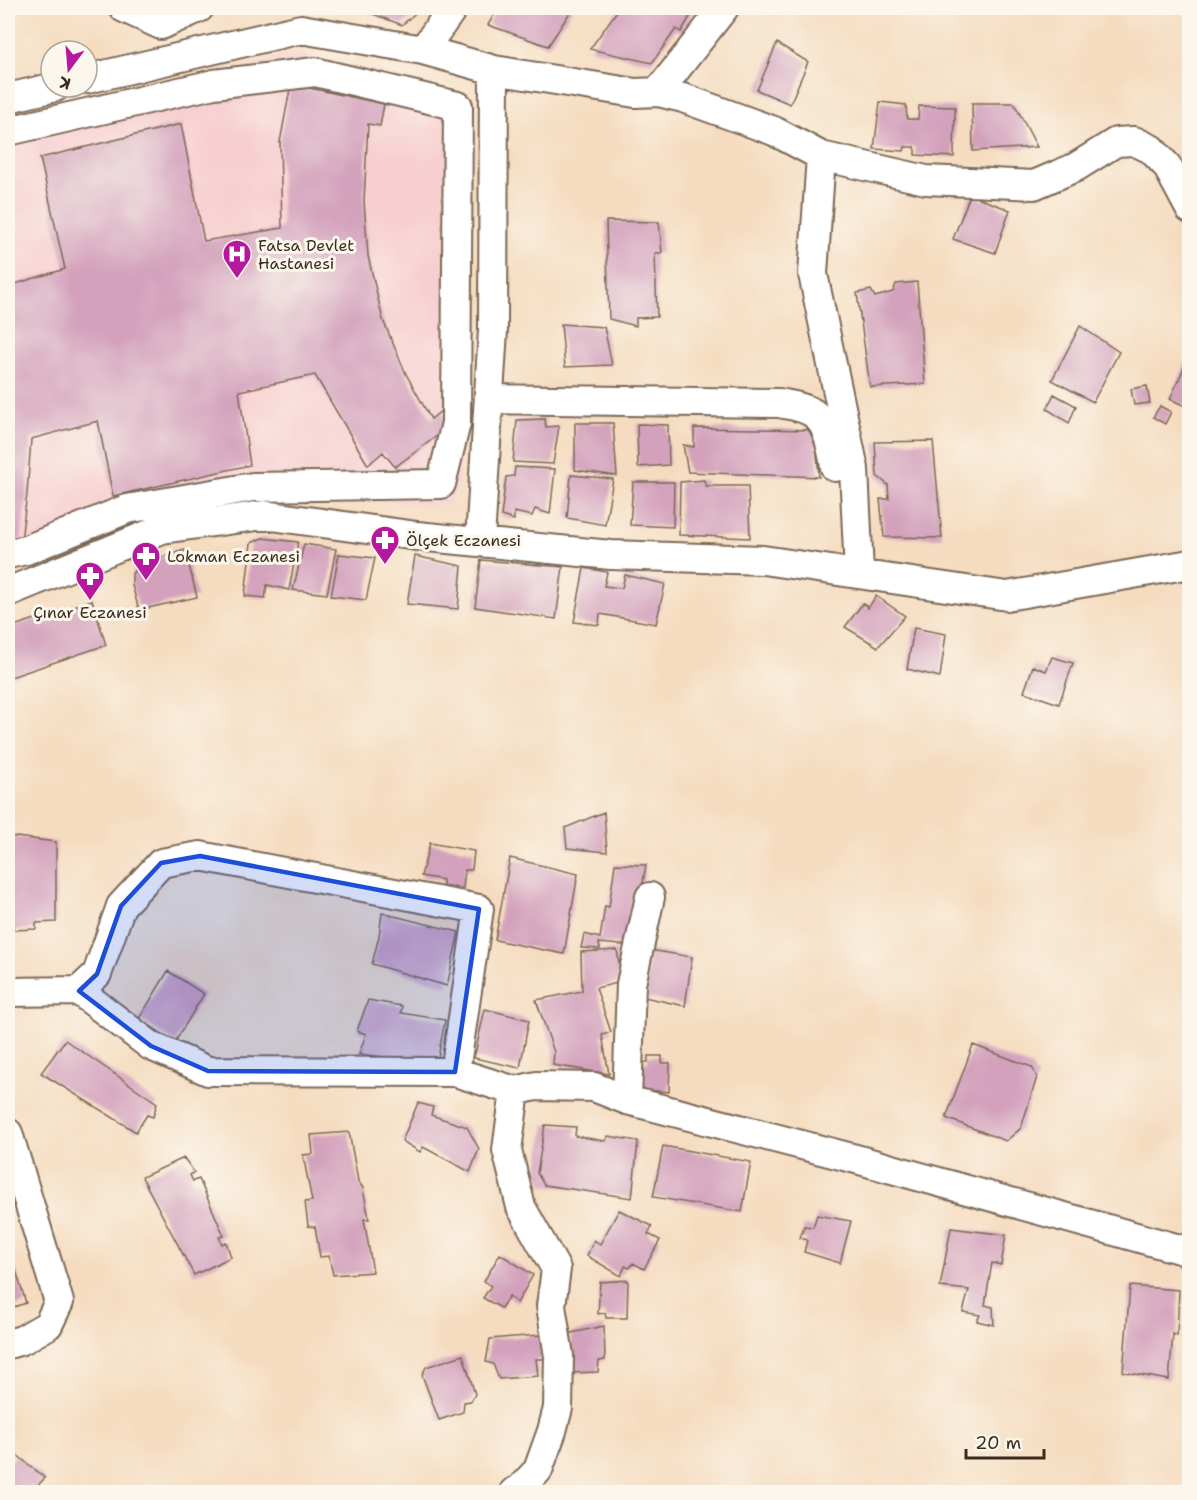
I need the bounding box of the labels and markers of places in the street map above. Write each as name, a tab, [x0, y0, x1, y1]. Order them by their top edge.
place label: Fatsa Devlet Hastanesi	[258, 235, 354, 274]
hospital icon: Fatsa Devlet Hastanesi	[221, 238, 253, 280]
pharmacy icon: Ölçek Eczanesi	[369, 524, 401, 566]
place label: Ölçek Eczanesi	[406, 530, 521, 551]
pharmacy icon: Lokman Eczanesi	[130, 540, 162, 582]
place label: Lokman Eczanesi	[167, 546, 300, 567]
pharmacy icon: Çınar Eczanesi	[74, 560, 106, 602]
place label: Çınar Eczanesi	[33, 602, 147, 623]

